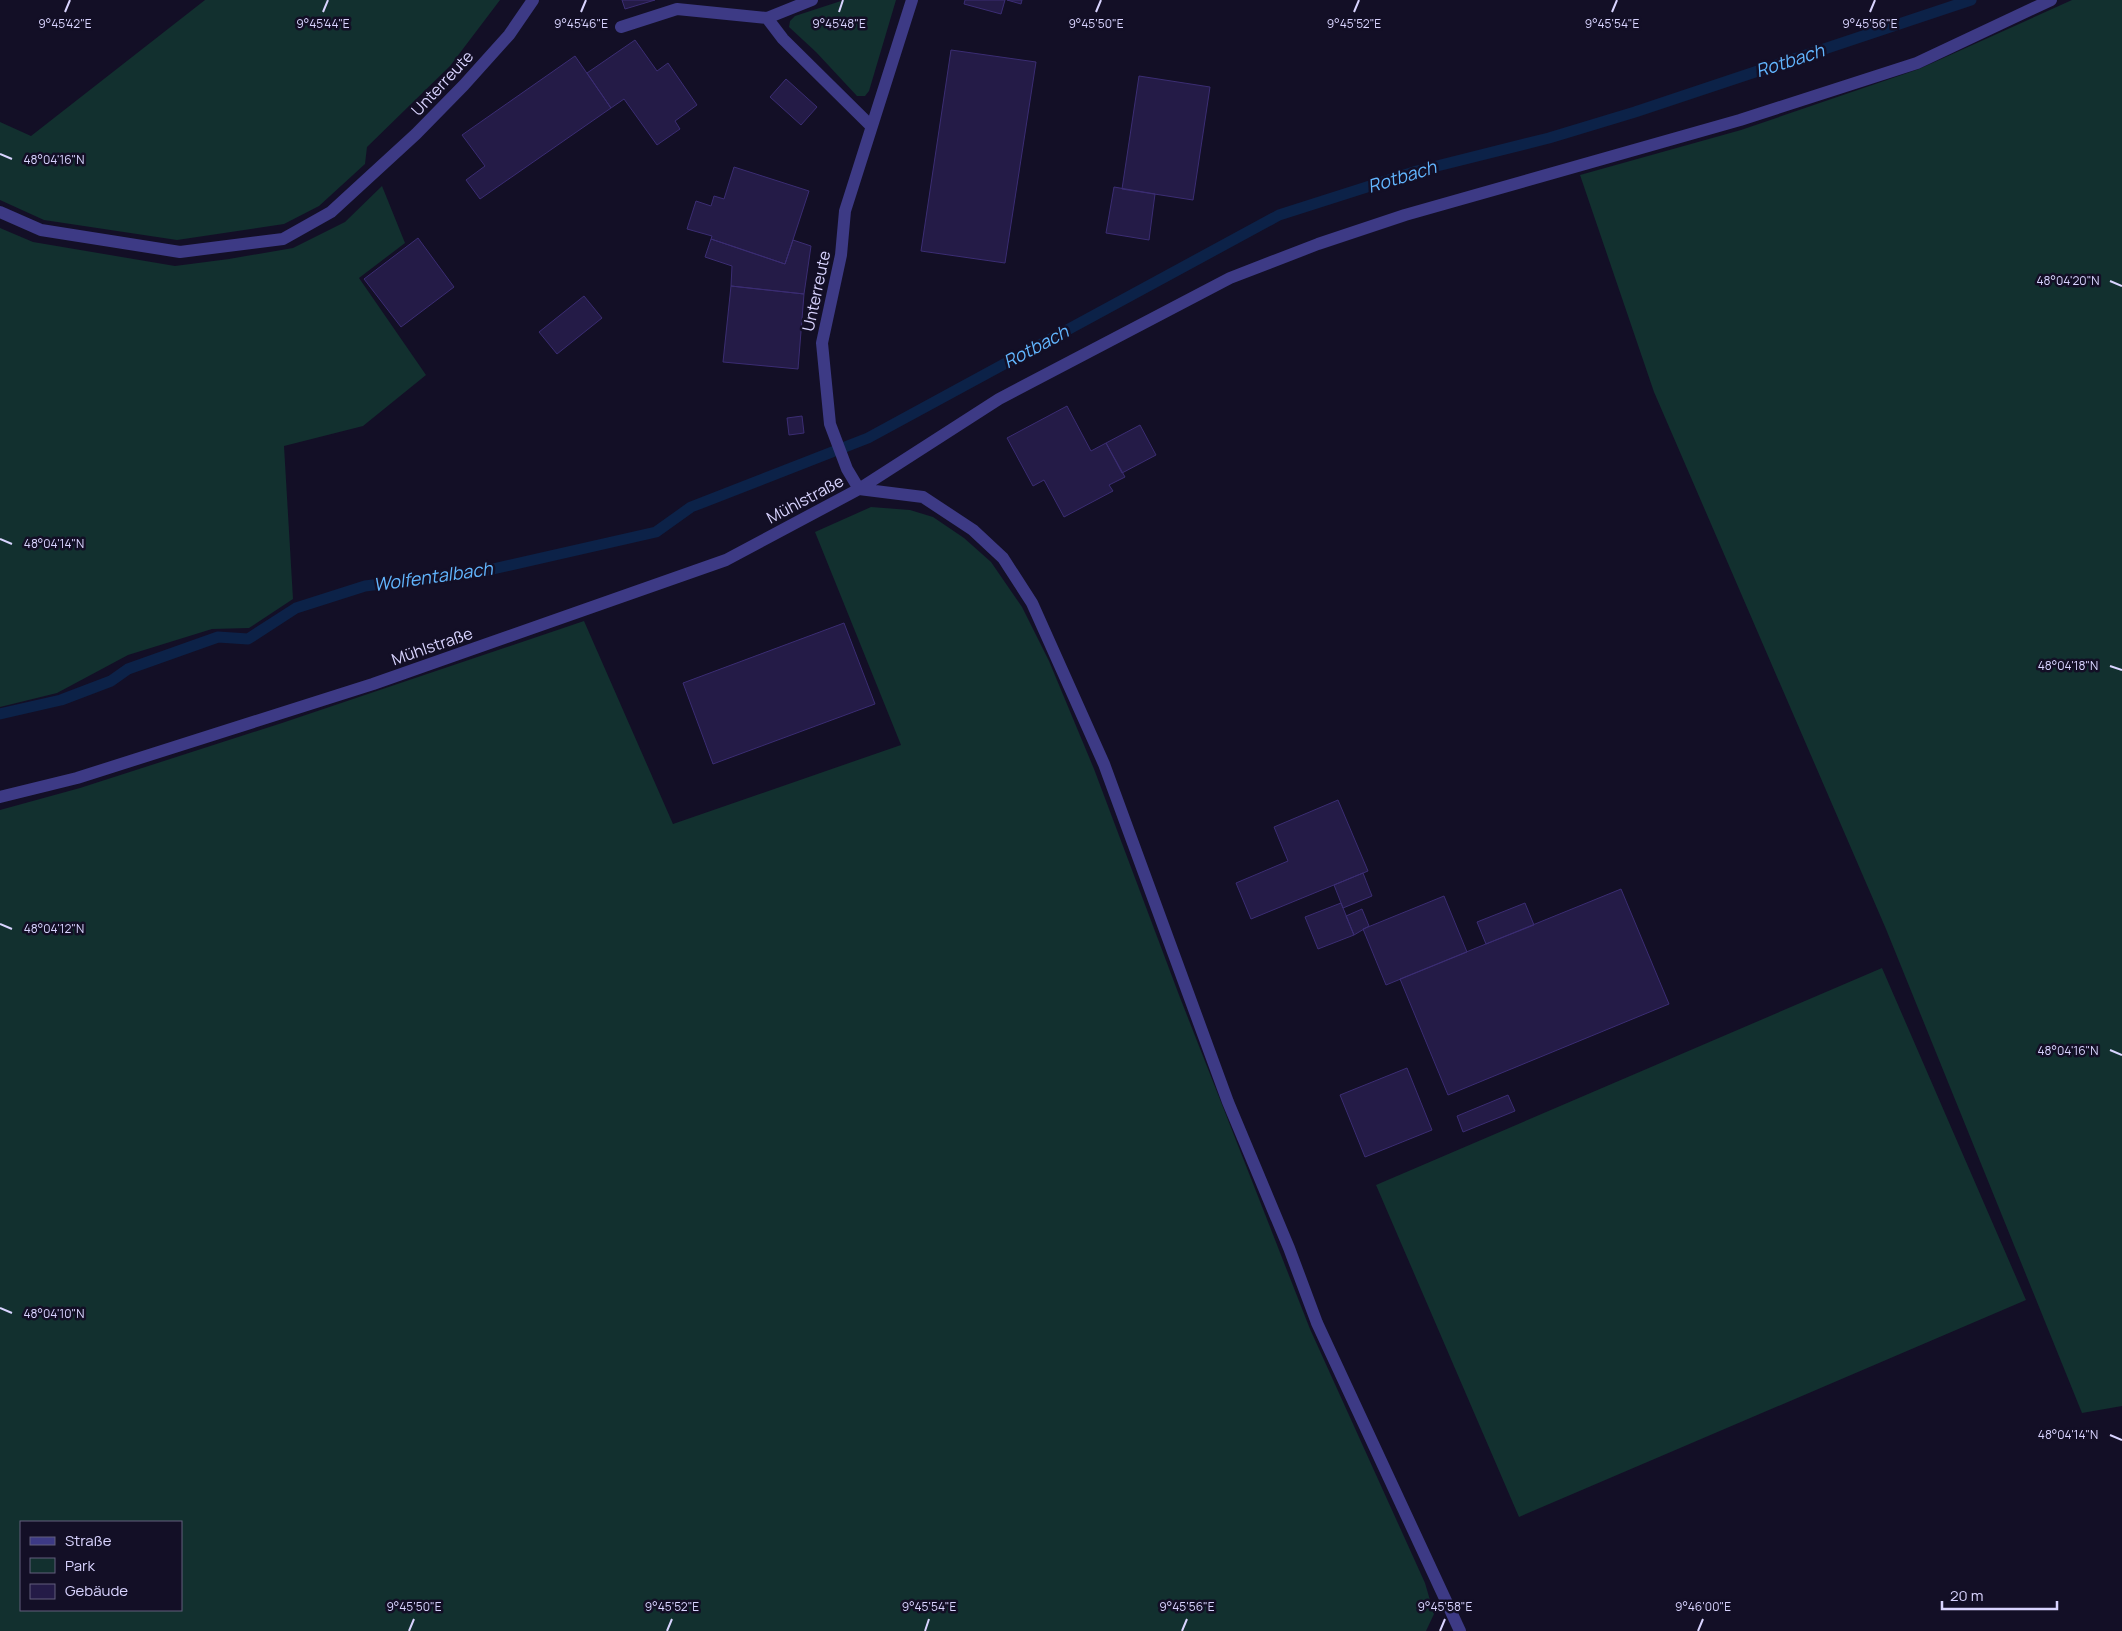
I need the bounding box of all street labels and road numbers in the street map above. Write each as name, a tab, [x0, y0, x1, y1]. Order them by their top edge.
street label: Unterreute	[406, 46, 478, 120]
street label: Unterreute	[797, 249, 835, 333]
street label: Mühlstraße	[763, 470, 847, 528]
street label: Mühlstraße	[389, 622, 475, 670]

